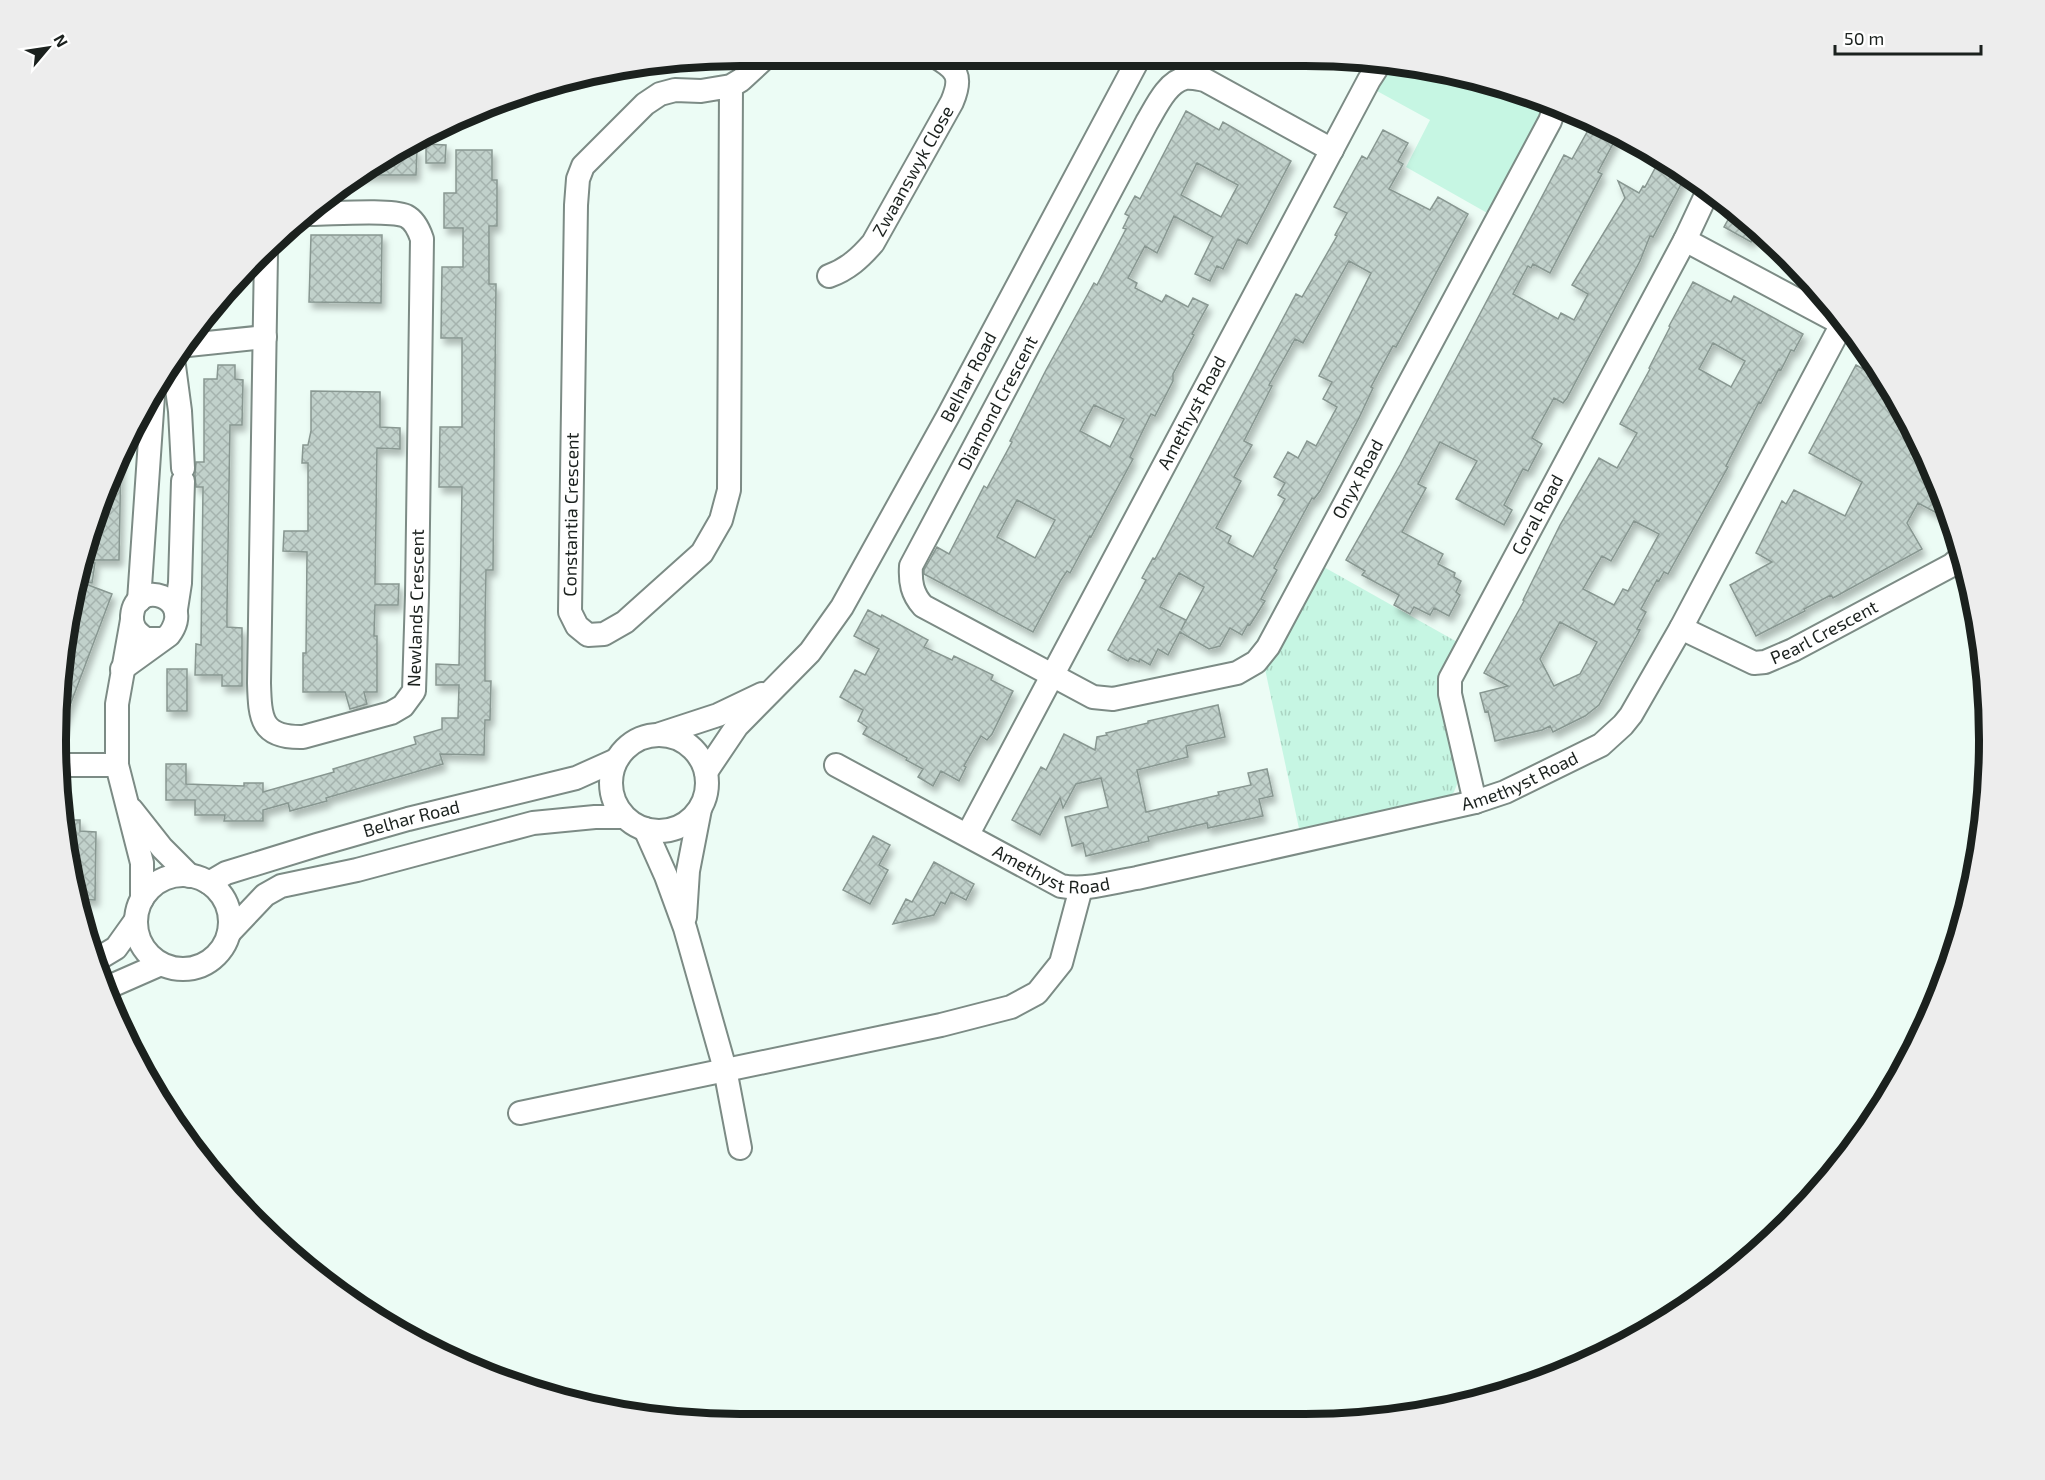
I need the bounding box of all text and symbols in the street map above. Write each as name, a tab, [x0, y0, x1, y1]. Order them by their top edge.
north arrow	[18, 18, 78, 78]
scale bar	[1835, 18, 1980, 56]
text: 50 m	[1844, 27, 1884, 49]
text: N	[50, 31, 73, 50]
street label: Zwaanswyk Close	[867, 101, 958, 240]
street label: Belhar Road	[935, 328, 1001, 426]
street label: Diamond Crescent	[952, 332, 1042, 473]
street label: Amethyst Road	[1152, 352, 1230, 473]
street label: Constantia Crescent	[558, 432, 583, 597]
street label: Onyx Road	[1327, 435, 1387, 522]
street label: Coral Road	[1506, 470, 1567, 558]
street label: Newlands Crescent	[402, 529, 428, 687]
street label: Pearl Crescent	[1767, 595, 1881, 668]
street label: Amethyst Road	[1459, 746, 1581, 815]
street label: Belhar Road	[360, 795, 462, 841]
street label: Amethyst Road	[989, 839, 1112, 898]

